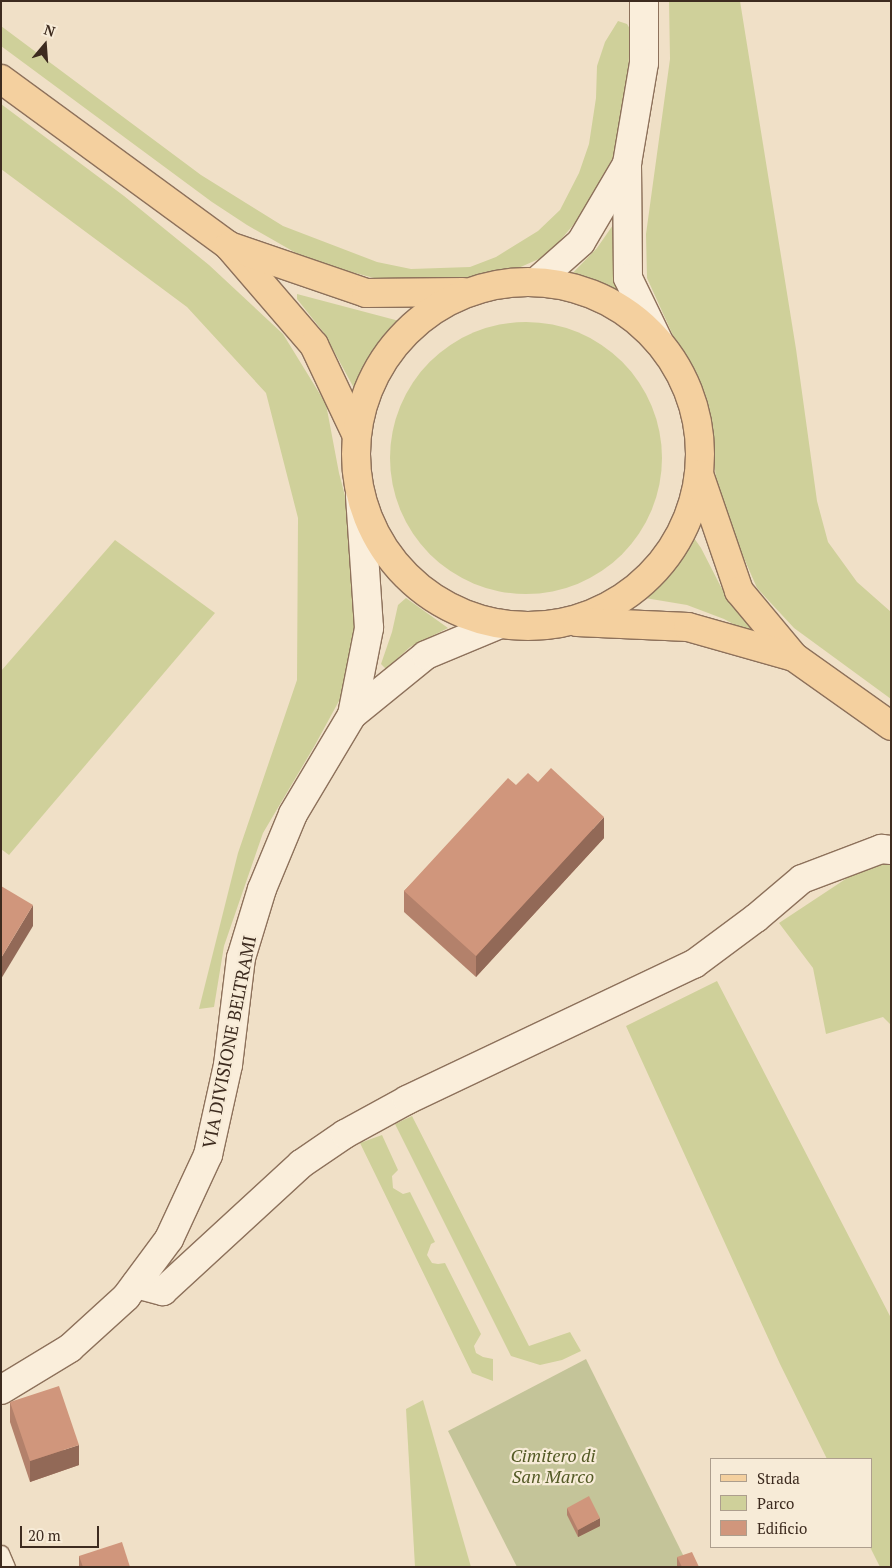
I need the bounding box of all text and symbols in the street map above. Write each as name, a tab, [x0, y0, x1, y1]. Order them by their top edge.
north arrow	[20, 20, 70, 70]
text: N	[42, 20, 58, 41]
street label: VIA DIVISIONE BELTRAMI	[198, 933, 260, 1151]
park label: Cimitero di San Marco	[510, 1445, 596, 1488]
legend	[710, 1458, 872, 1548]
text: Strada	[757, 1468, 800, 1488]
text: Parco	[757, 1493, 794, 1513]
scale bar	[22, 1516, 101, 1548]
text: Edificio	[757, 1518, 807, 1538]
text: 20 m	[28, 1525, 61, 1545]

